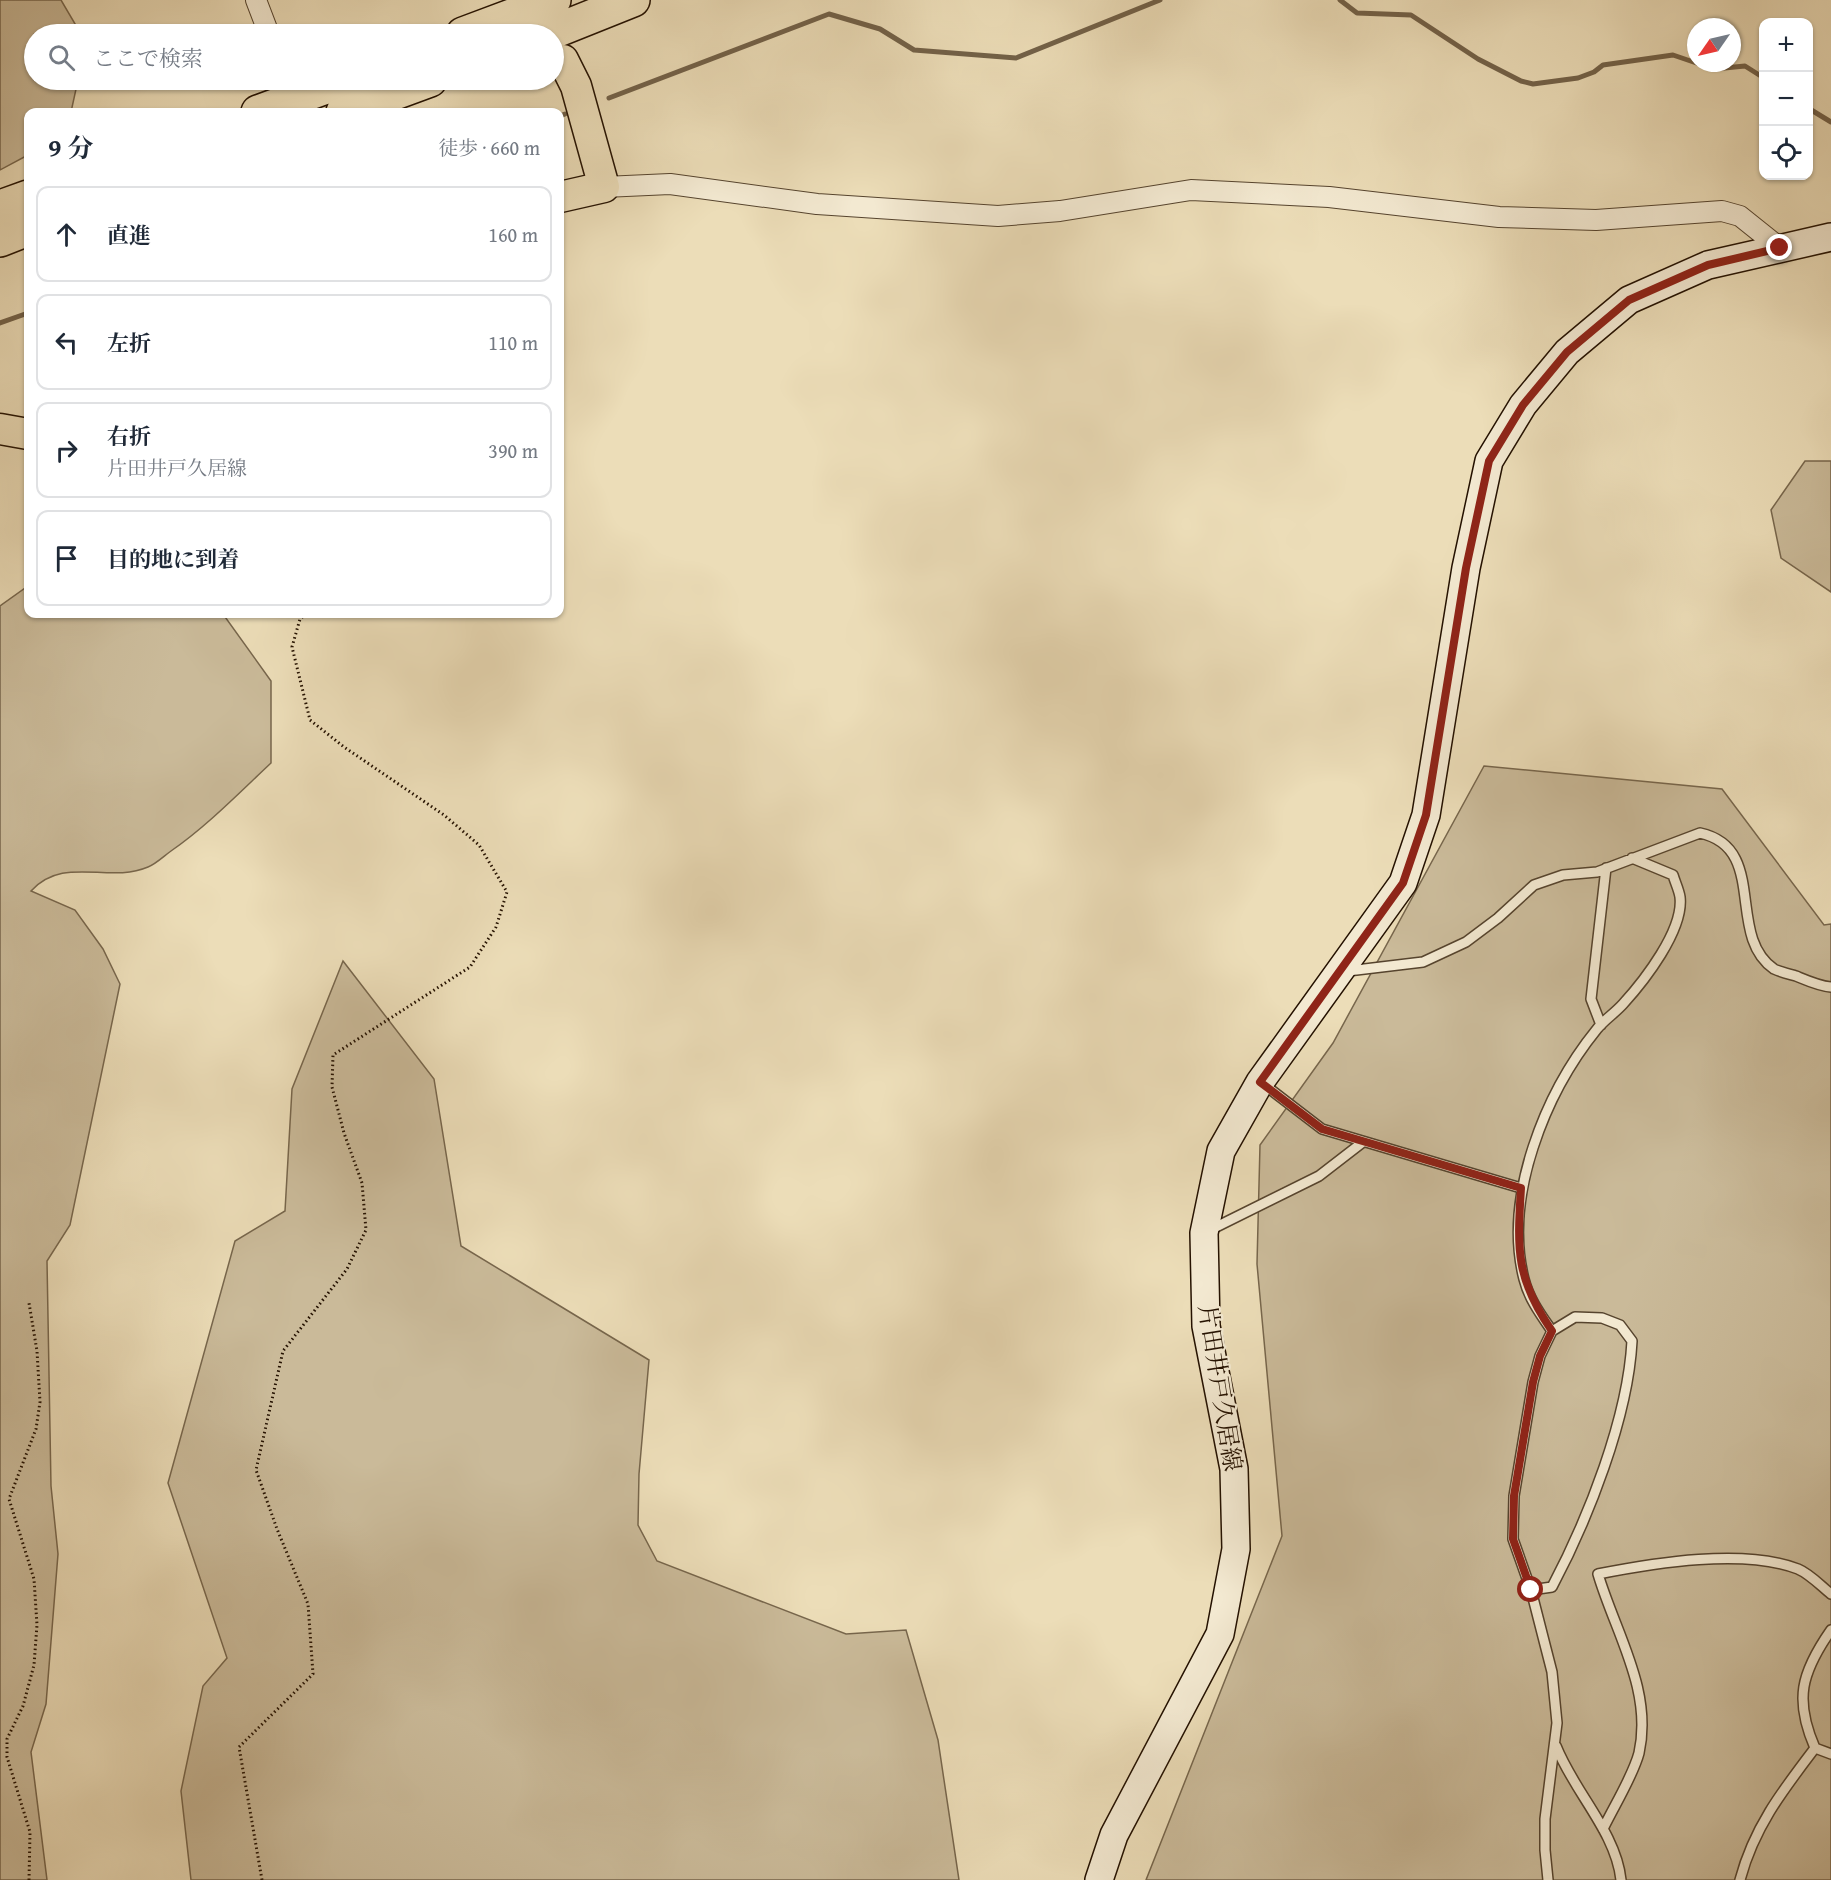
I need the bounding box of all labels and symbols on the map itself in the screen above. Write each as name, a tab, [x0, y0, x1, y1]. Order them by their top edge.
north arrow	[1687, 18, 1741, 72]
route end	[1766, 234, 1792, 260]
street label: 片田井戸久居線	[1190, 1302, 1251, 1474]
route start	[1517, 1576, 1543, 1602]

